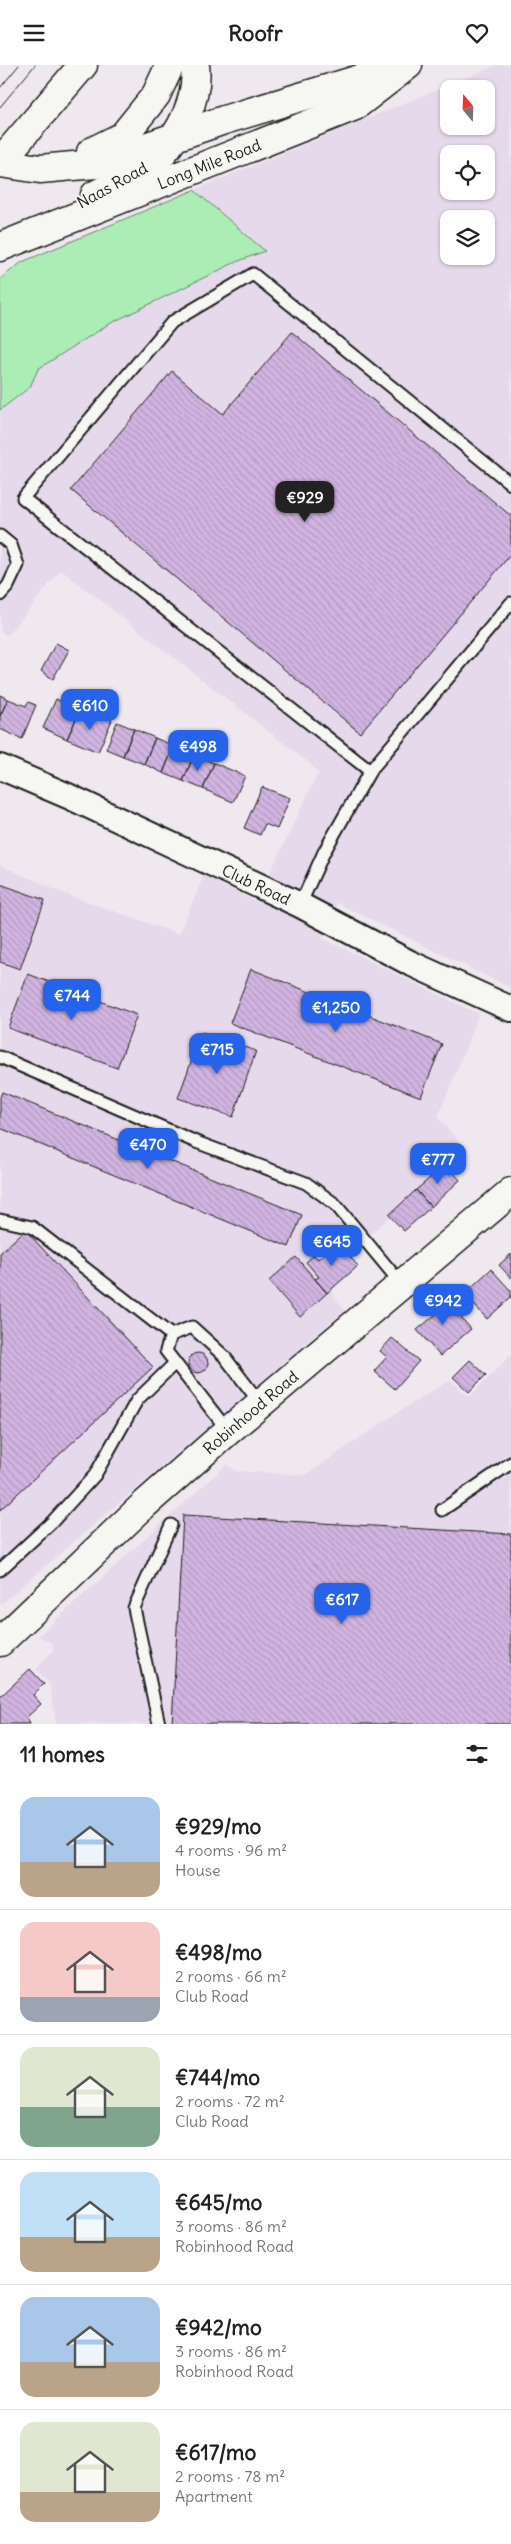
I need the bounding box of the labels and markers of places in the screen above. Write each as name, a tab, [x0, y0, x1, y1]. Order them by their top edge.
pin: €929	[275, 481, 335, 523]
pin: €610	[60, 689, 120, 731]
pin: €498	[168, 729, 228, 772]
pin: €744	[42, 979, 102, 1021]
pin: €1,250	[295, 991, 377, 1033]
pin: €715	[187, 1033, 247, 1075]
pin: €470	[118, 1127, 178, 1170]
pin: €777	[408, 1143, 468, 1185]
pin: €645	[302, 1225, 362, 1267]
pin: €942	[413, 1283, 473, 1326]
pin: €617	[312, 1583, 372, 1625]

